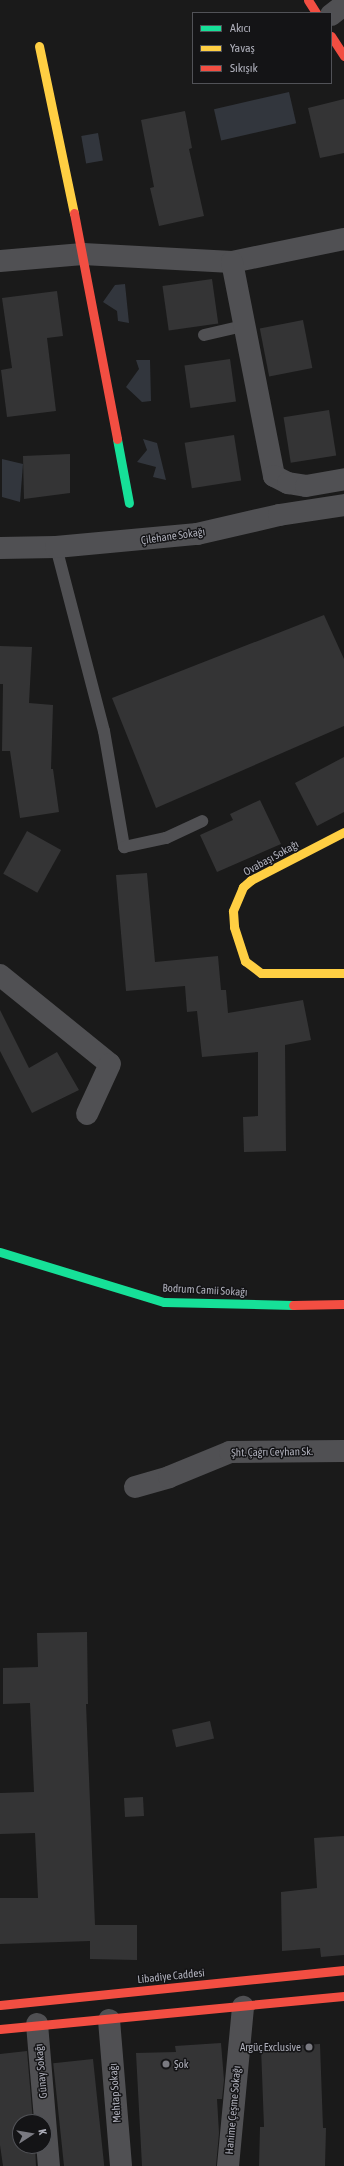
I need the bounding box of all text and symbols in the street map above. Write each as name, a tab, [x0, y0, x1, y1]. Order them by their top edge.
legend	[192, 12, 332, 84]
text: Akıcı	[230, 21, 251, 35]
text: Yavaş	[230, 41, 255, 55]
text: Sıkışık	[230, 61, 258, 75]
street label: Çilehane Sokağı	[140, 525, 206, 547]
street label: Ovabaşı Sokağı	[241, 837, 301, 879]
street label: Bodrum Camii Sokağı	[162, 1281, 248, 1299]
street label: Şht. Çağrı Ceyhan Sk.	[231, 1445, 313, 1459]
street label: Libadiye Caddesi	[137, 1966, 205, 1986]
place label: Argüç Exclusive	[240, 2040, 301, 2054]
marker: Argüç Exclusive	[304, 2042, 314, 2052]
street label: Günay Sokağı	[32, 2043, 50, 2099]
place label: Şok	[174, 2057, 189, 2071]
marker: Şok	[161, 2059, 171, 2069]
street label: Mehtap Sokağı	[106, 2063, 124, 2123]
street label: Hanime Çeşme Sokağı	[223, 2065, 243, 2155]
north arrow	[12, 2114, 52, 2154]
text: K	[36, 2128, 49, 2136]

